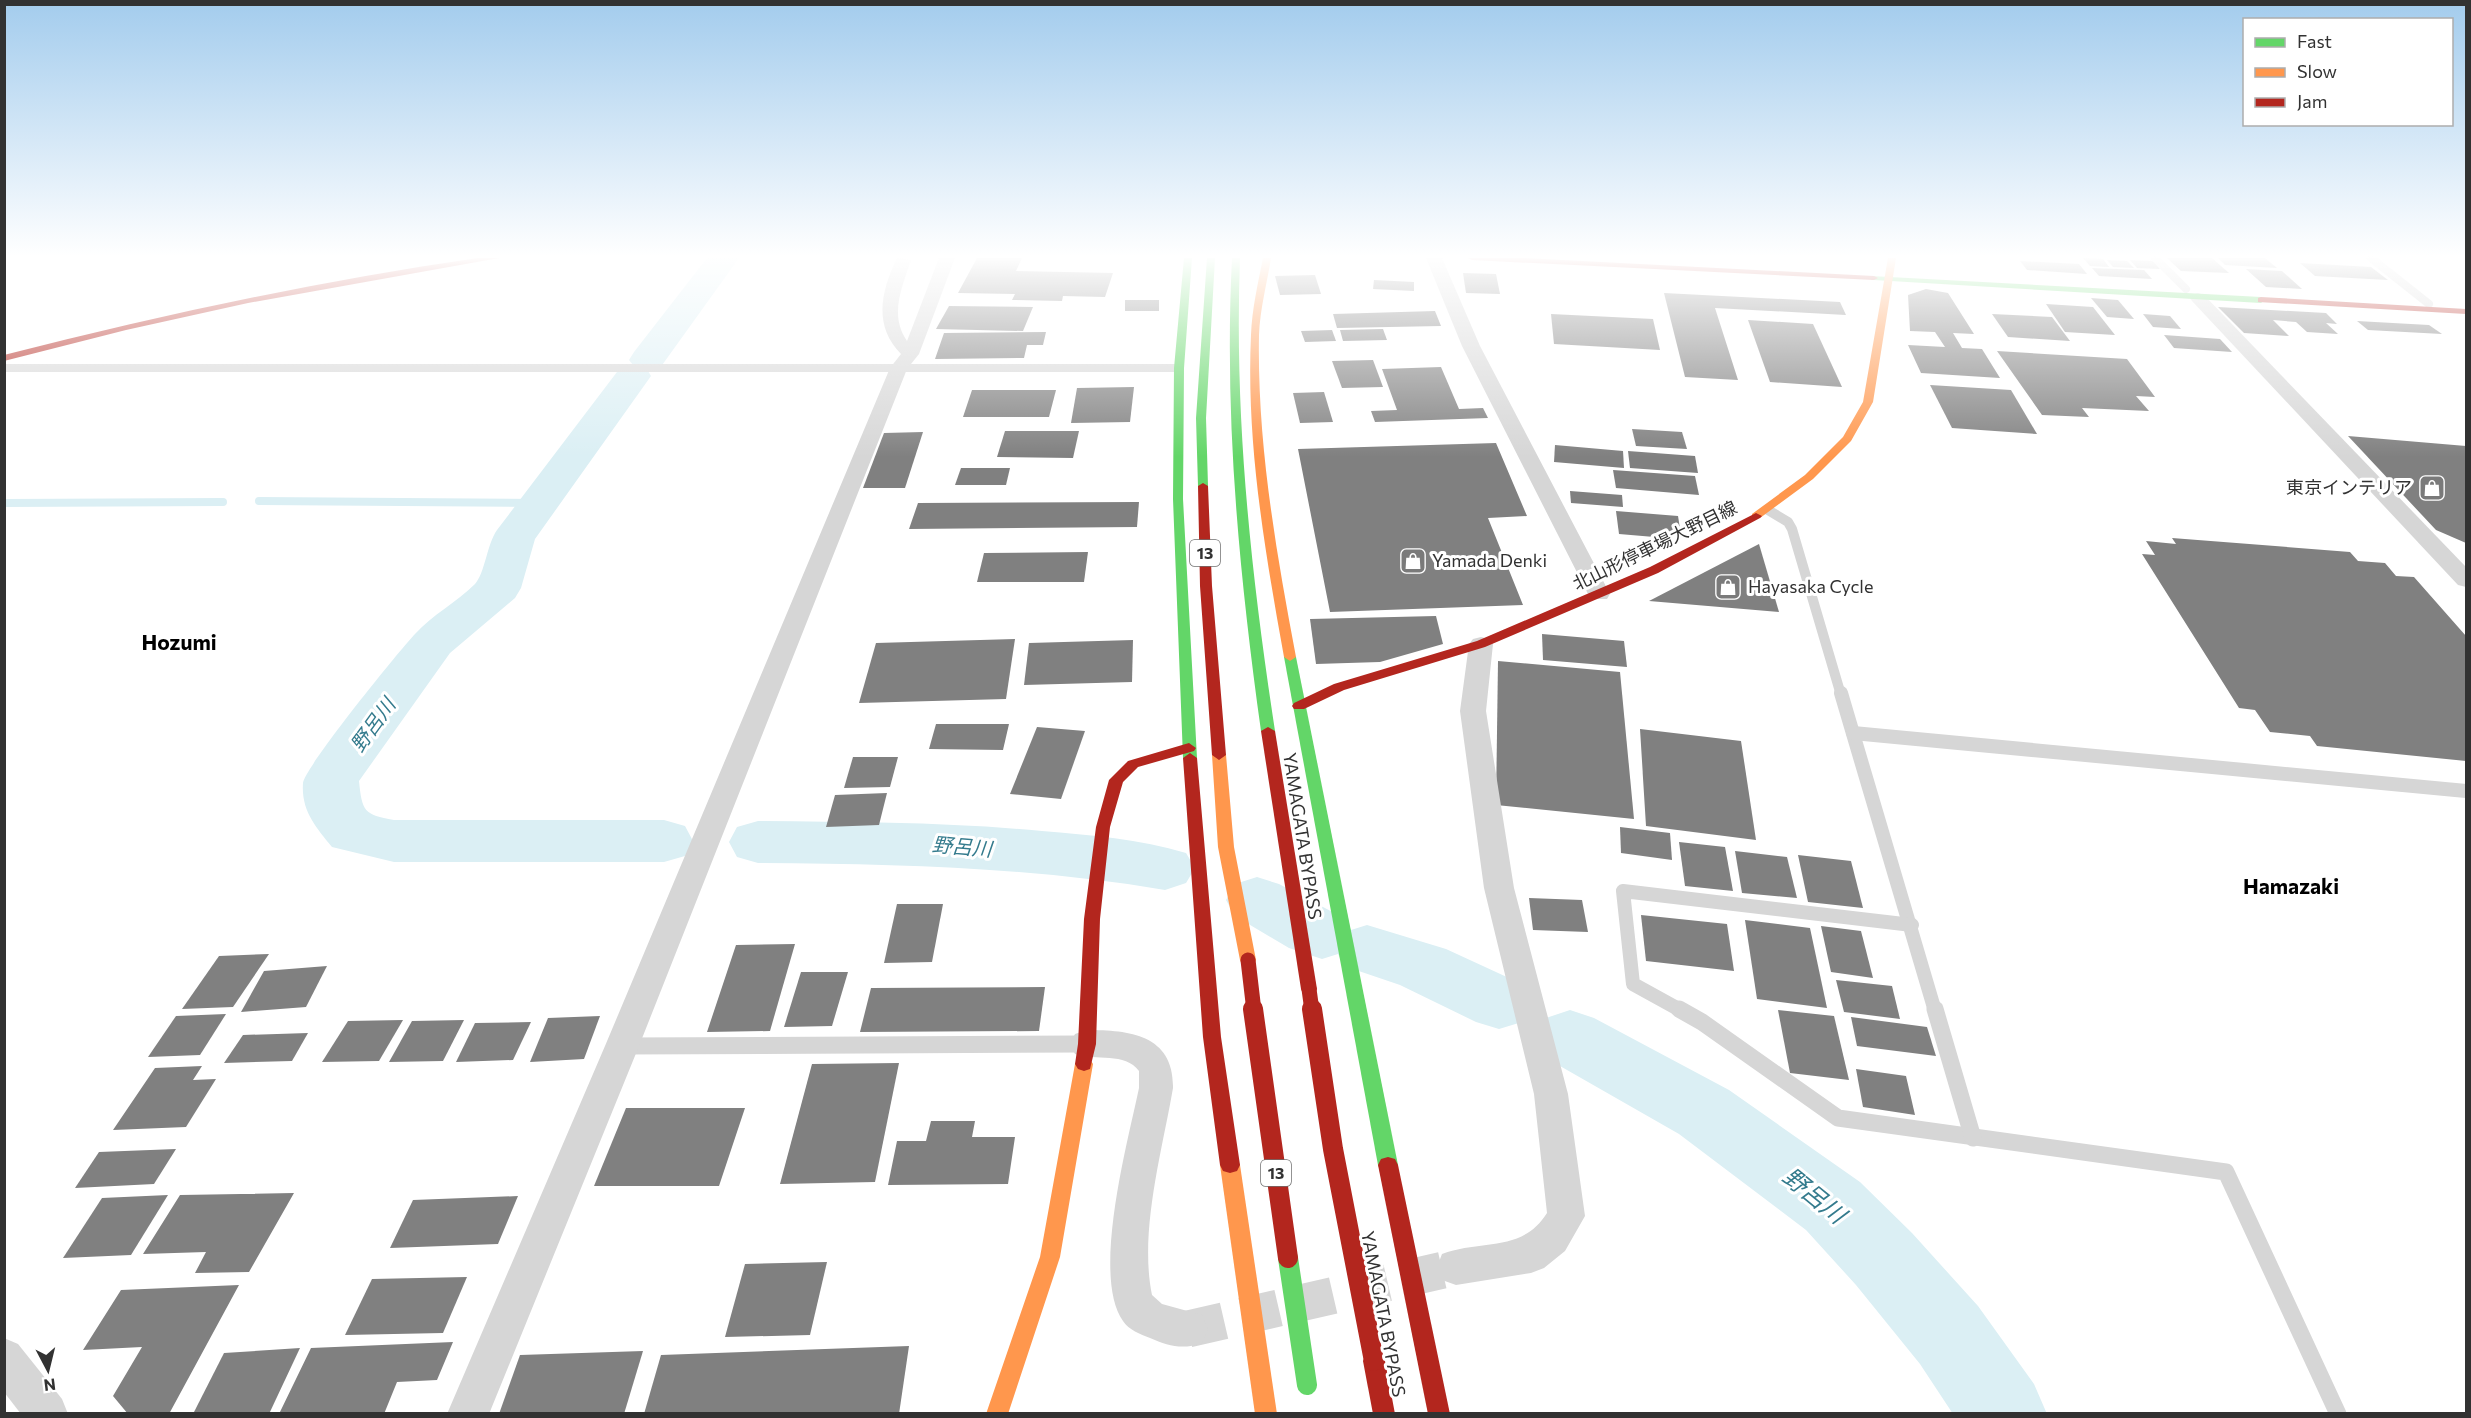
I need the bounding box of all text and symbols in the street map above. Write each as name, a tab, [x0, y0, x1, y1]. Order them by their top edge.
legend	[2243, 18, 2453, 126]
text: Fast	[2297, 30, 2332, 52]
text: Slow	[2297, 60, 2337, 82]
text: Jam	[2297, 90, 2327, 112]
shop icon: 東京インテリア	[2417, 473, 2447, 503]
place label: 東京インテリア	[2286, 476, 2412, 498]
street label: 北山形停車場大野目線	[1569, 496, 1740, 594]
road number: 13	[1190, 540, 1220, 566]
shop icon: Yamada Denki	[1398, 546, 1428, 576]
place label: Yamada Denki	[1432, 549, 1547, 571]
shop icon: Hayasaka Cycle	[1713, 572, 1743, 602]
place label: Hayasaka Cycle	[1748, 575, 1873, 597]
district label: Hozumi	[141, 629, 217, 654]
water label: 野呂川	[345, 691, 401, 756]
street label: YAMAGATA BYPASS	[1279, 751, 1327, 921]
water label: 野呂川	[931, 831, 995, 861]
district label: Hamazaki	[2243, 873, 2339, 898]
road number: 13	[1261, 1160, 1291, 1186]
water label: 野呂川	[1778, 1161, 1854, 1231]
street label: YAMAGATA BYPASS	[1357, 1229, 1411, 1399]
north arrow	[18, 1340, 78, 1400]
text: N	[43, 1375, 57, 1396]

